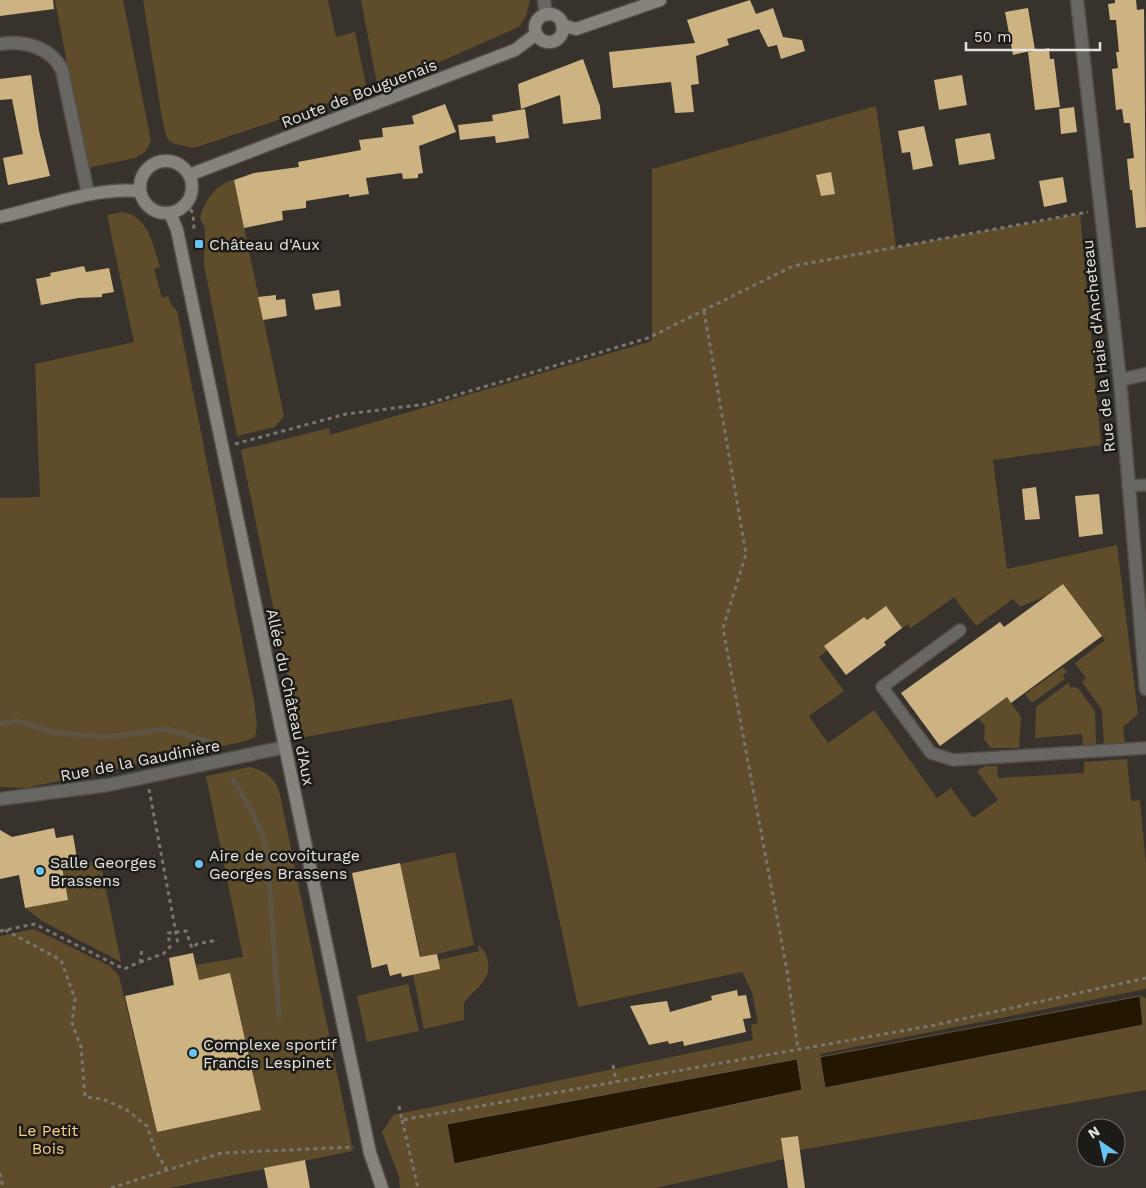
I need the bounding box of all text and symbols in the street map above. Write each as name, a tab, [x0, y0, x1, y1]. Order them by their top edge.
scale bar	[966, 20, 1100, 52]
text: 50 m	[974, 28, 1011, 46]
street label: Route de Bouguenais	[279, 55, 440, 132]
place label: Château d'Aux	[209, 235, 320, 254]
marker: Château d'Aux	[193, 238, 205, 250]
street label: Rue de la Haie d'Ancheteau	[1078, 239, 1119, 453]
street label: Allée du Château d'Aux	[262, 607, 319, 787]
street label: Rue de la Gaudinière	[59, 736, 222, 785]
place label: Aire de covoiturage Georges Brassens	[209, 846, 360, 883]
place label: Salle Georges Brassens	[50, 853, 156, 890]
marker: Aire de covoiturage Georges Brassens	[193, 858, 205, 870]
marker: Salle Georges Brassens	[34, 865, 46, 877]
place label: Complexe sportif Francis Lespinet	[203, 1035, 338, 1072]
marker: Complexe sportif Francis Lespinet	[187, 1047, 199, 1059]
north arrow	[1076, 1118, 1126, 1168]
park label: Le Petit Bois	[18, 1121, 78, 1158]
text: N	[1085, 1123, 1103, 1142]

